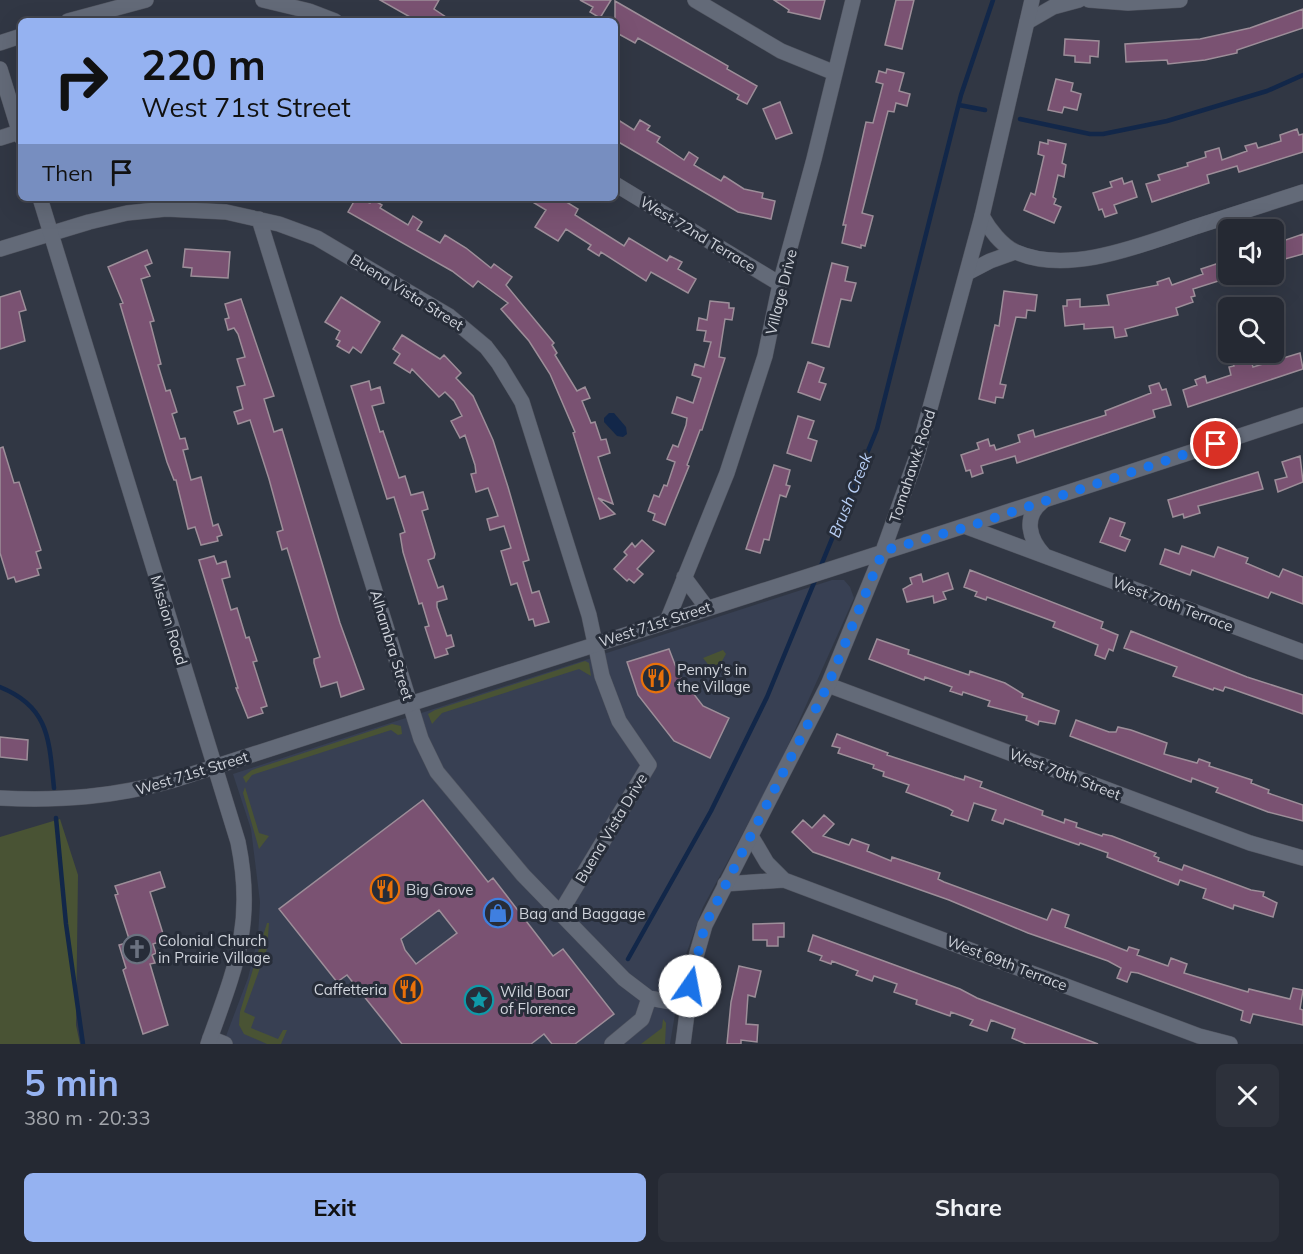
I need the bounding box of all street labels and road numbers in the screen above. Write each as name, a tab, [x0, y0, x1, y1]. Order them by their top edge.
street label: West 72nd Terrace	[637, 192, 759, 276]
street label: Village Drive	[761, 247, 801, 337]
street label: Buena Vista Street	[347, 250, 467, 334]
street label: Tomahawk Road	[885, 407, 939, 525]
street label: West 70th Terrace	[1110, 572, 1236, 636]
street label: Mission Road	[146, 573, 192, 667]
street label: Alhambra Street	[366, 588, 418, 702]
street label: West 71st Street	[597, 597, 713, 651]
street label: West 70th Street	[1007, 744, 1123, 804]
street label: West 71st Street	[134, 747, 250, 799]
street label: Buena Vista Drive	[571, 770, 651, 886]
street label: West 69th Terrace	[944, 931, 1070, 995]

